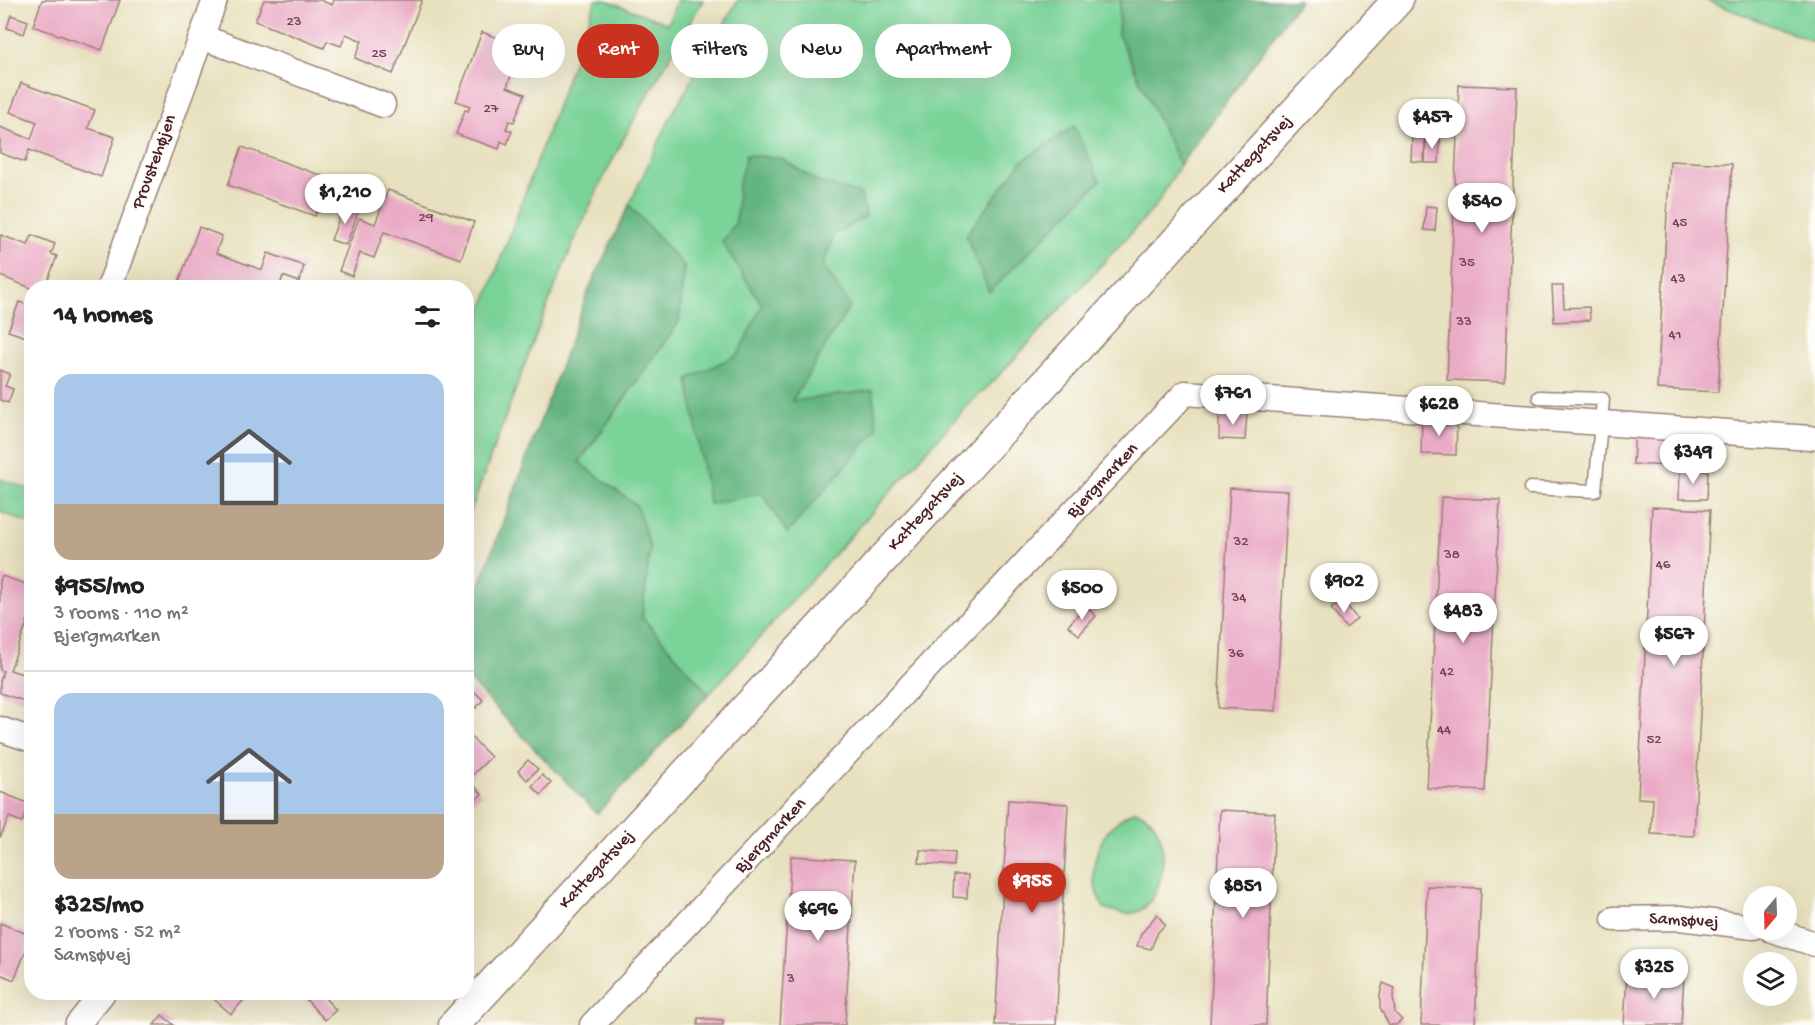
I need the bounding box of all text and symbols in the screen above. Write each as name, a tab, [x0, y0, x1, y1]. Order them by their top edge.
house number: 23	[286, 13, 302, 31]
chip: Buy	[492, 24, 565, 78]
chip: Rent	[577, 24, 659, 78]
chip: Filters	[671, 24, 768, 78]
chip: New	[780, 24, 863, 78]
chip: Apartment	[875, 24, 1011, 78]
house number: 25	[371, 45, 387, 63]
pin: $457	[1396, 99, 1468, 150]
house number: 27	[483, 100, 500, 118]
text: $457	[1412, 107, 1452, 130]
street label: Kattegatsvej	[1213, 111, 1297, 199]
street label: Provstehøjen	[128, 112, 182, 213]
pin: $1,210	[296, 174, 394, 225]
text: $1,210	[319, 182, 371, 205]
pin: $540	[1446, 183, 1518, 234]
text: $540	[1462, 191, 1502, 214]
house number: 29	[419, 209, 434, 227]
house number: 45	[1673, 214, 1688, 232]
house number: 35	[1458, 254, 1475, 272]
house number: 43	[1671, 270, 1686, 288]
icon: filters	[411, 300, 444, 333]
text: 14 homes	[54, 301, 152, 332]
house number: 33	[1455, 313, 1472, 331]
house number: 41	[1668, 326, 1682, 344]
pin: $761	[1197, 375, 1269, 426]
text: $761	[1214, 383, 1252, 406]
pin: $628	[1403, 386, 1475, 437]
text: $628	[1419, 394, 1459, 417]
icon: home	[195, 413, 303, 521]
pin: $349	[1657, 434, 1729, 485]
street label: Bjergmarken	[1062, 439, 1143, 524]
text: $349	[1674, 442, 1712, 465]
street label: Kattegatsvej	[884, 468, 968, 556]
house number: 32	[1232, 533, 1249, 551]
house number: 38	[1443, 546, 1460, 564]
house number: 46	[1656, 556, 1671, 574]
pin: $902	[1308, 563, 1380, 614]
pin: $500	[1046, 570, 1118, 621]
text: $902	[1324, 571, 1364, 594]
text: $955/mo	[54, 572, 144, 603]
text: $500	[1061, 578, 1103, 601]
house number: 34	[1231, 589, 1246, 607]
pin: $483	[1427, 593, 1499, 644]
text: $483	[1443, 601, 1483, 624]
text: 3 rooms · 110 m²	[54, 603, 189, 626]
pin: $567	[1638, 616, 1710, 667]
text: $567	[1654, 624, 1694, 647]
text: Bjergmarken	[54, 626, 160, 649]
house number: 36	[1227, 645, 1244, 663]
house number: 42	[1440, 663, 1454, 681]
house number: 44	[1437, 721, 1451, 739]
house number: 52	[1646, 731, 1662, 749]
icon: home	[195, 732, 303, 840]
street label: Bjergmarken	[730, 794, 811, 879]
street label: Kattegatsvej	[555, 826, 639, 914]
pin: $955	[996, 863, 1068, 914]
pin: $851	[1207, 868, 1279, 919]
text: $955	[1012, 871, 1052, 894]
text: $851	[1224, 876, 1262, 899]
north arrow	[1743, 886, 1797, 940]
map controls	[1743, 886, 1797, 1006]
text: $325/mo	[54, 891, 144, 922]
pin: $696	[782, 891, 854, 942]
text: $696	[798, 899, 838, 922]
street label: Samsøvej	[1649, 909, 1719, 933]
text: 2 rooms · 52 m²	[54, 922, 181, 945]
text: Samsøvej	[54, 945, 131, 968]
pin: $325	[1618, 949, 1690, 1000]
button: layers	[1743, 952, 1797, 1006]
text: $325	[1634, 957, 1674, 980]
house number: 3	[786, 970, 795, 988]

